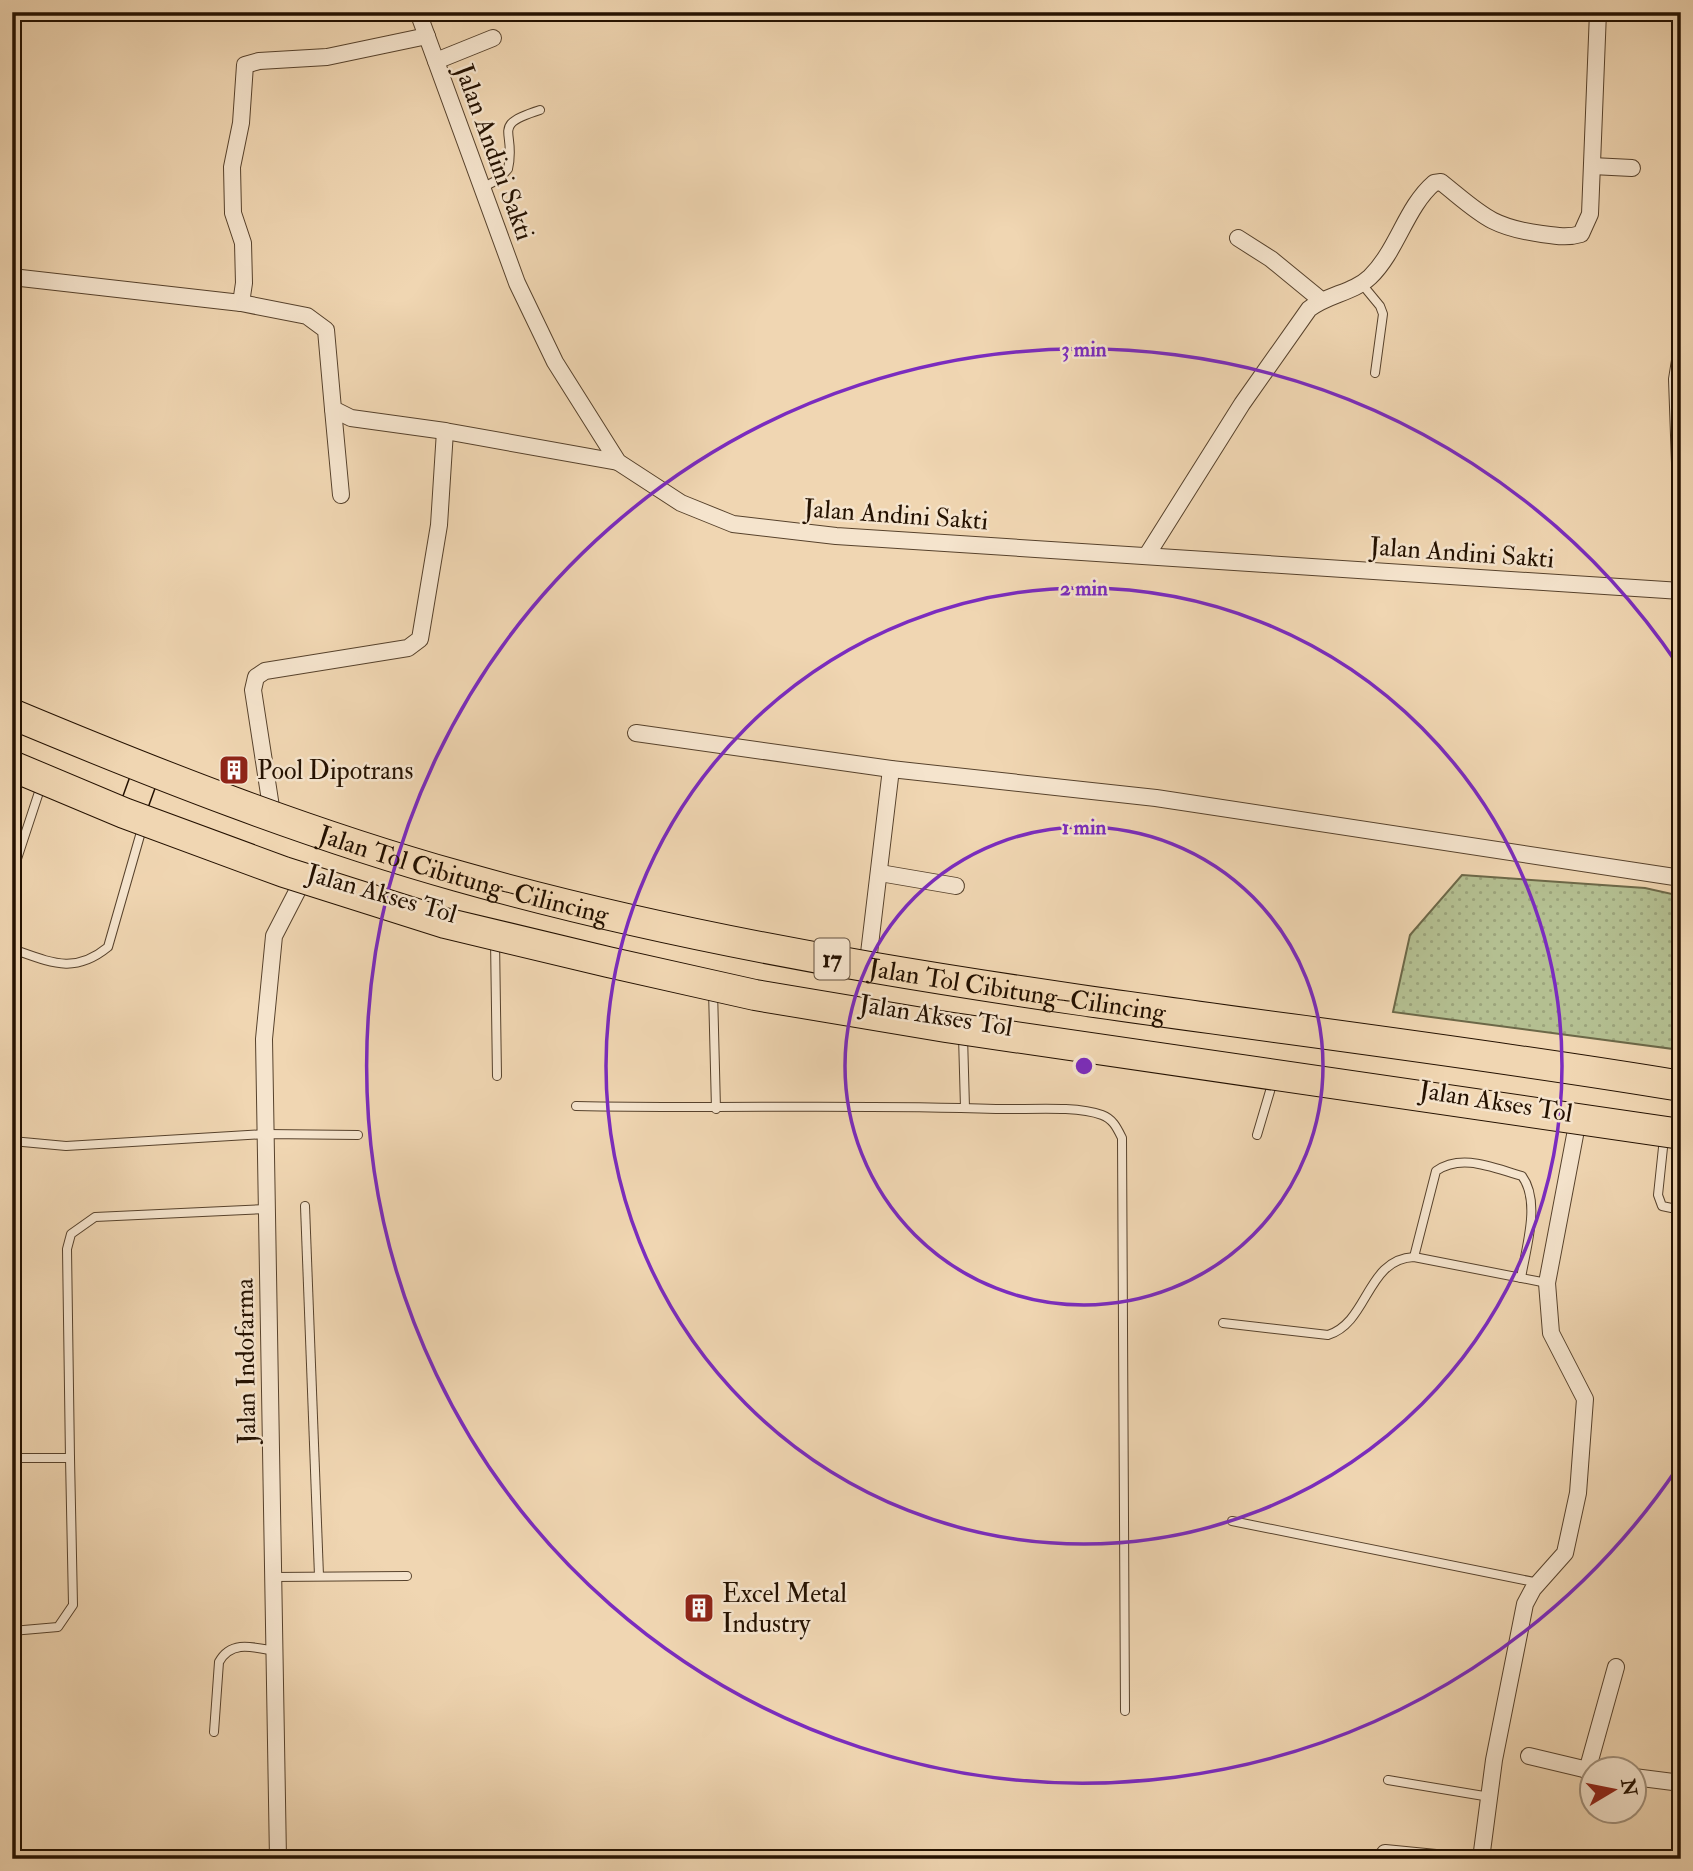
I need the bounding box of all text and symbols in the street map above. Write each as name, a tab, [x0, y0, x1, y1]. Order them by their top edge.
street label: Jalan Andini Sakti	[447, 59, 541, 245]
text: 3 min	[1061, 336, 1107, 363]
street label: Jalan Andini Sakti	[802, 493, 989, 537]
street label: Jalan Andini Sakti	[1368, 531, 1555, 575]
text: 2 min	[1060, 575, 1108, 602]
building icon: Pool Dipotrans	[217, 753, 251, 787]
place label: Pool Dipotrans	[257, 755, 413, 788]
text: 1 min	[1062, 814, 1106, 841]
street label: Jalan Tol Cibitung–Cilincing	[313, 818, 613, 932]
street label: Jalan Akses Tol	[302, 857, 461, 931]
road number: 17	[814, 939, 850, 979]
street label: Jalan Tol Cibitung–Cilincing	[865, 952, 1169, 1029]
street label: Jalan Akses Tol	[856, 988, 1015, 1044]
centre of rings	[1072, 1054, 1096, 1078]
street label: Jalan Akses Tol	[1416, 1074, 1575, 1130]
street label: Jalan Indofarma	[229, 1278, 263, 1445]
place label: Excel Metal Industry	[722, 1578, 847, 1640]
building icon: Excel Metal Industry	[682, 1591, 716, 1625]
north arrow	[1578, 1756, 1648, 1826]
text: N	[1615, 1776, 1642, 1799]

